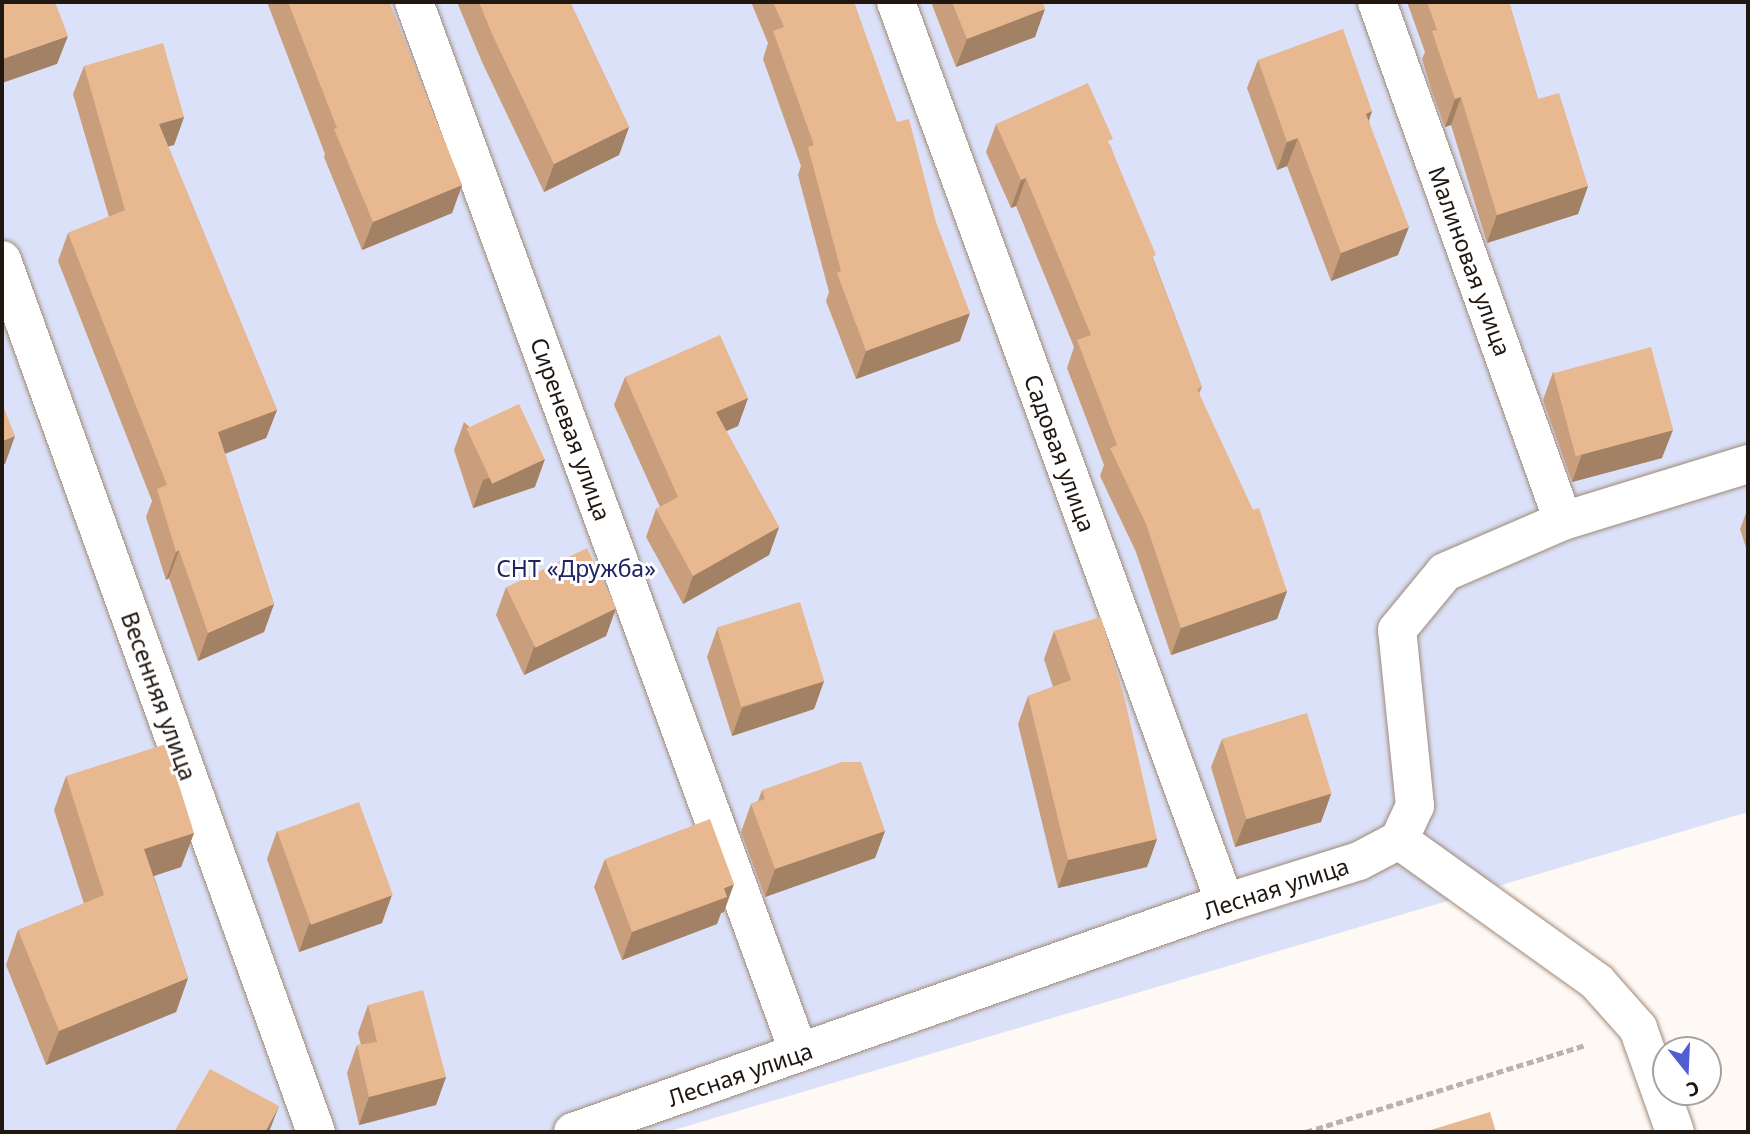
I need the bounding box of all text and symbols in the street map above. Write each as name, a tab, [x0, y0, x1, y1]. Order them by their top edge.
street label: Малиновая улица	[1423, 163, 1517, 359]
street label: Сиреневая улица	[525, 334, 617, 524]
street label: Садовая улица	[1019, 371, 1101, 535]
park label: СНТ «Дружба»	[496, 554, 656, 582]
street label: Весенняя улица	[116, 608, 202, 784]
street label: Лесная улица	[1200, 851, 1352, 925]
street label: Лесная улица	[664, 1036, 816, 1112]
north arrow	[1652, 1036, 1722, 1106]
text: С	[1683, 1075, 1703, 1103]

